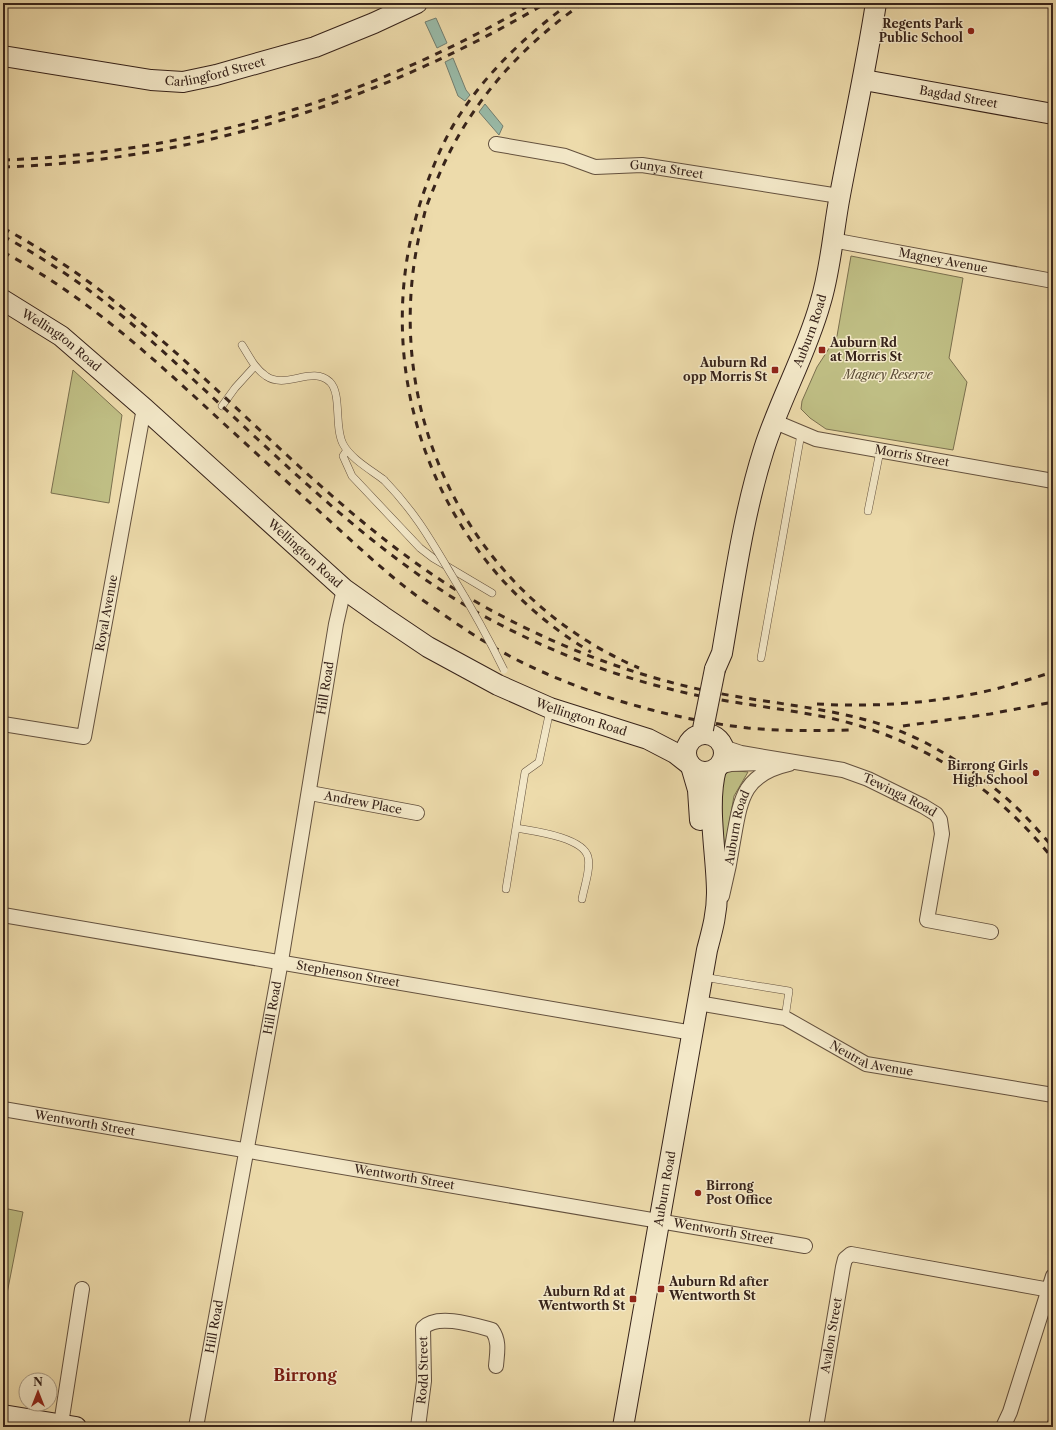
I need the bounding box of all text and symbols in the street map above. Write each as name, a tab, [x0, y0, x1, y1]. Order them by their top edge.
place label: Regents Park Public School	[879, 16, 964, 45]
marker: Regents Park Public School	[966, 26, 976, 36]
street label: Carlingford Street	[164, 53, 267, 89]
street label: Bagdad Street	[918, 82, 1000, 111]
street label: Gunya Street	[630, 157, 705, 182]
street label: Magney Avenue	[897, 244, 989, 276]
street label: Auburn Road	[789, 292, 830, 370]
street label: Wellington Road	[18, 305, 105, 375]
place label: Auburn Rd at Morris St	[829, 335, 902, 364]
marker: Auburn Rd at Morris St	[817, 345, 827, 355]
place label: Auburn Rd opp Morris St	[683, 355, 767, 384]
marker: Auburn Rd opp Morris St	[770, 365, 780, 375]
park label: Magney Reserve	[841, 367, 934, 382]
street label: Morris Street	[873, 442, 951, 470]
street label: Wellington Road	[264, 515, 346, 591]
street label: Royal Avenue	[92, 573, 120, 652]
street label: Hill Road	[313, 660, 337, 716]
street label: Wellington Road	[532, 694, 630, 739]
place label: Birrong Girls High School	[947, 758, 1028, 787]
marker: Birrong Girls High School	[1031, 768, 1041, 778]
street label: Tewinga Road	[861, 770, 940, 820]
street label: Auburn Road	[721, 787, 753, 867]
street label: Andrew Place	[322, 788, 404, 817]
street label: Stephenson Street	[295, 957, 402, 990]
street label: Hill Road	[260, 979, 284, 1036]
street label: Neutral Avenue	[827, 1037, 915, 1079]
street label: Wentworth Street	[32, 1106, 137, 1139]
street label: Auburn Road	[650, 1149, 679, 1228]
street label: Wentworth Street	[352, 1161, 456, 1193]
place label: Birrong Post Office	[706, 1178, 772, 1207]
marker: Birrong Post Office	[693, 1188, 703, 1198]
street label: Wentworth Street	[671, 1215, 776, 1247]
place label: Auburn Rd after Wentworth St	[668, 1274, 769, 1303]
place label: Auburn Rd at Wentworth St	[537, 1284, 625, 1313]
marker: Auburn Rd after Wentworth St	[656, 1284, 666, 1294]
marker: Auburn Rd at Wentworth St	[628, 1294, 638, 1304]
street label: Avalon Street	[817, 1296, 845, 1375]
street label: Hill Road	[202, 1298, 226, 1354]
street label: Rodd Street	[413, 1336, 431, 1405]
district label: Birrong	[273, 1365, 337, 1385]
north arrow	[18, 1372, 58, 1412]
text: N	[33, 1375, 43, 1389]

